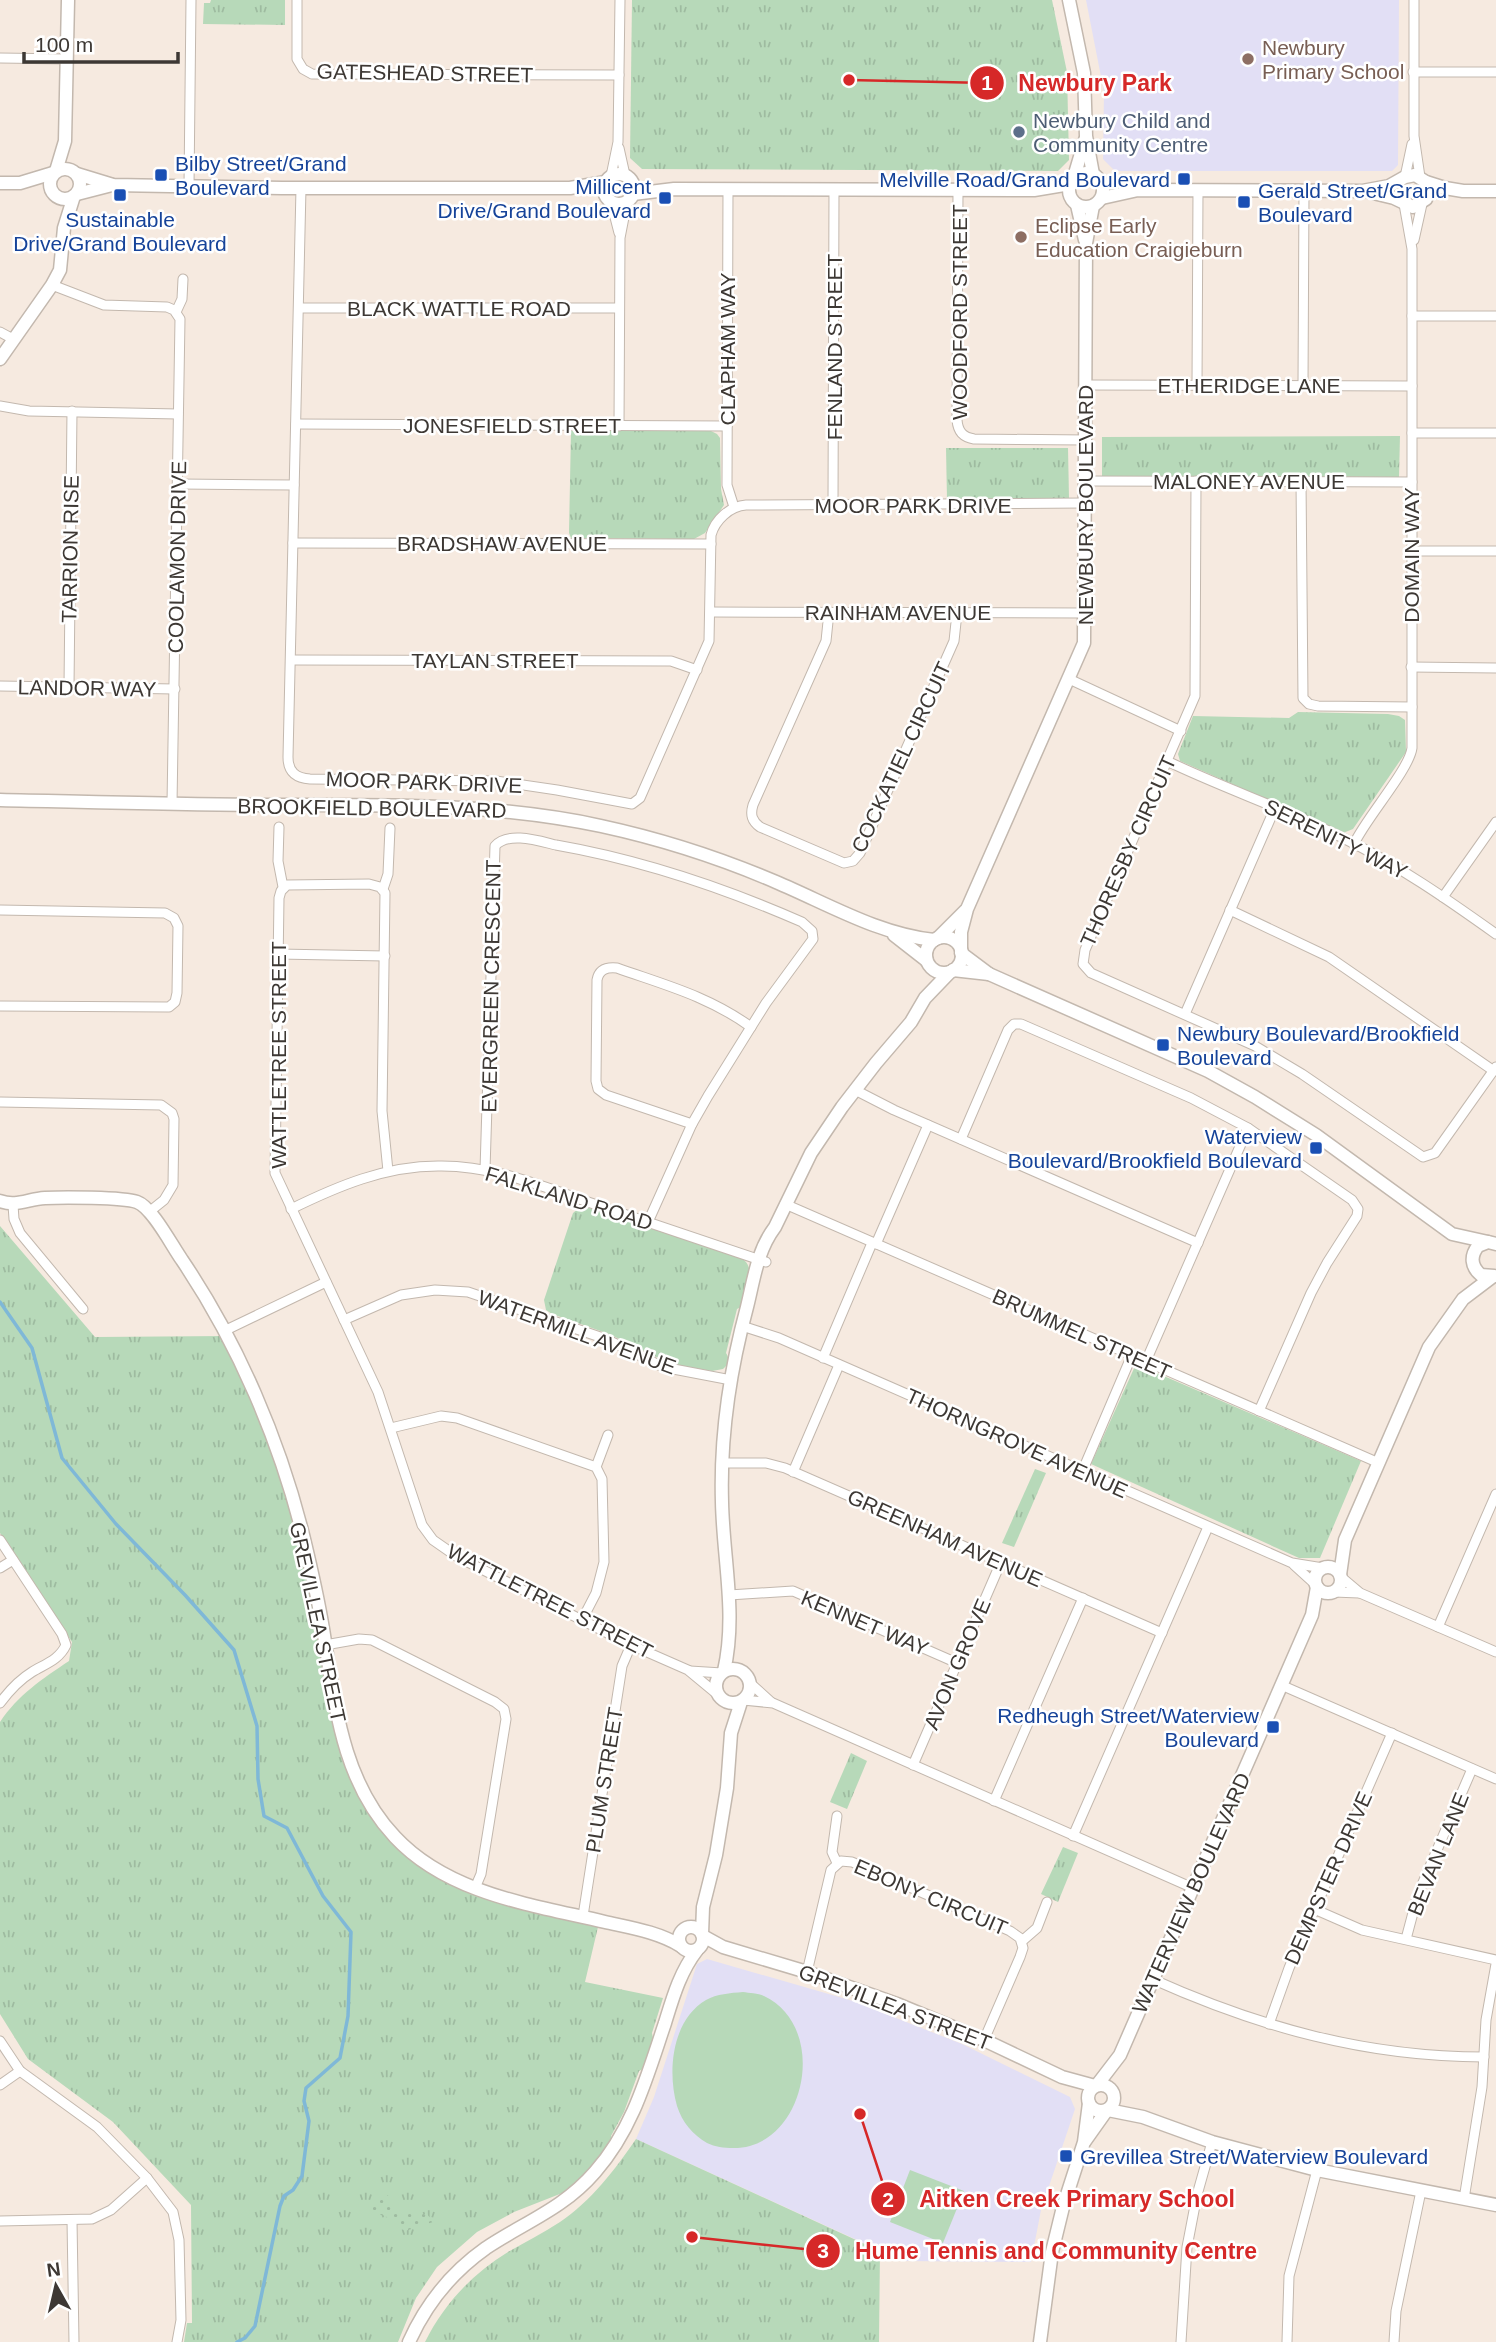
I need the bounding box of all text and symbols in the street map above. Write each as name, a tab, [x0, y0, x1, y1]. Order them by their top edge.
scale bar	[24, 21, 178, 65]
text: 100 m	[35, 33, 93, 56]
place label: Newbury Primary School	[1262, 36, 1404, 83]
marker: Newbury Primary School	[1240, 51, 1256, 67]
street label: GATESHEAD STREET	[316, 60, 534, 86]
callout: Newbury Park	[970, 61, 1186, 105]
text: Newbury Park	[1018, 70, 1172, 96]
text: 1	[981, 71, 993, 94]
place label: Newbury Child and Community Centre	[1033, 109, 1210, 156]
marker: Newbury Child and Community Centre	[1011, 124, 1027, 140]
place label: Bilby Street/Grand Boulevard	[175, 152, 347, 199]
marker: Bilby Street/Grand Boulevard	[153, 167, 169, 183]
place label: Melville Road/Grand Boulevard	[879, 168, 1170, 191]
marker: Melville Road/Grand Boulevard	[1176, 171, 1192, 187]
place label: Millicent Drive/Grand Boulevard	[437, 175, 651, 222]
place label: Gerald Street/Grand Boulevard	[1258, 179, 1447, 226]
marker: Sustainable Drive/Grand Boulevard	[112, 187, 128, 203]
marker: Millicent Drive/Grand Boulevard	[657, 190, 673, 206]
marker: Gerald Street/Grand Boulevard	[1236, 194, 1252, 210]
street label: WOODFORD STREET	[948, 204, 971, 420]
place label: Sustainable Drive/Grand Boulevard	[13, 208, 227, 255]
place label: Eclipse Early Education Craigieburn	[1035, 214, 1243, 261]
marker: Eclipse Early Education Craigieburn	[1013, 229, 1029, 245]
street label: FENLAND STREET	[823, 253, 846, 440]
street label: CLAPHAM WAY	[716, 273, 739, 425]
street label: BLACK WATTLE ROAD	[347, 297, 571, 320]
street label: ETHERIDGE LANE	[1157, 374, 1341, 397]
street label: NEWBURY BOULEVARD	[1074, 385, 1097, 625]
street label: JONESFIELD STREET	[403, 414, 621, 437]
street label: COOLAMON DRIVE	[164, 461, 190, 653]
street label: MALONEY AVENUE	[1153, 470, 1345, 493]
street label: TARRION RISE	[57, 475, 83, 623]
street label: DOMAIN WAY	[1400, 487, 1423, 623]
street label: MOOR PARK DRIVE	[815, 494, 1011, 517]
street label: BRADSHAW AVENUE	[397, 532, 607, 555]
street label: RAINHAM AVENUE	[805, 601, 991, 624]
street label: TAYLAN STREET	[411, 649, 579, 672]
street label: COCKATIEL CIRCUIT	[847, 658, 955, 856]
street label: LANDOR WAY	[17, 675, 157, 701]
street label: THORESBY CIRCUIT	[1076, 752, 1180, 950]
street label: MOOR PARK DRIVE	[325, 767, 523, 797]
street label: BROOKFIELD BOULEVARD	[237, 794, 507, 822]
street label: SERENITY WAY	[1261, 794, 1411, 884]
street label: EVERGREEN CRESCENT	[477, 859, 505, 1113]
street label: WATTLETREE STREET	[267, 941, 290, 1169]
place label: Newbury Boulevard/Brookfield Boulevard	[1177, 1022, 1459, 1069]
marker: Newbury Boulevard/Brookfield Boulevard	[1155, 1037, 1171, 1053]
place label: Waterview Boulevard/Brookfield Boulevard	[1008, 1125, 1303, 1172]
marker: Waterview Boulevard/Brookfield Boulevard	[1308, 1140, 1324, 1156]
street label: FALKLAND ROAD	[482, 1162, 656, 1234]
street label: BRUMMEL STREET	[989, 1284, 1175, 1384]
street label: WATERMILL AVENUE	[475, 1285, 679, 1379]
street label: THORNGROVE AVENUE	[903, 1384, 1131, 1502]
street label: GREENHAM AVENUE	[844, 1485, 1046, 1591]
street label: GREVILLEA STREET	[286, 1520, 351, 1724]
street label: WATTLETREE STREET	[443, 1539, 657, 1663]
street label: KENNET WAY	[798, 1586, 932, 1660]
street label: AVON GROVE	[919, 1595, 995, 1733]
place label: Redheugh Street/Waterview Boulevard	[997, 1704, 1260, 1751]
street label: PLUM STREET	[581, 1705, 627, 1854]
marker: Redheugh Street/Waterview Boulevard	[1265, 1719, 1281, 1735]
street label: WATERVIEW BOULEVARD	[1127, 1769, 1255, 2017]
street label: DEMPSTER DRIVE	[1280, 1788, 1376, 1968]
street label: BEVAN LANE	[1403, 1789, 1473, 1919]
street label: EBONY CIRCUIT	[851, 1854, 1011, 1940]
street label: GREVILLEA STREET	[796, 1960, 995, 2054]
place label: Grevillea Street/Waterview Boulevard	[1080, 2145, 1428, 2168]
marker: Grevillea Street/Waterview Boulevard	[1058, 2148, 1074, 2164]
callout: Aitken Creek Primary School	[870, 2177, 1249, 2221]
text: Aitken Creek Primary School	[919, 2186, 1235, 2212]
text: 2	[882, 2188, 894, 2211]
callout: Hume Tennis and Community Centre	[806, 2229, 1271, 2273]
text: Hume Tennis and Community Centre	[855, 2238, 1257, 2264]
text: 3	[817, 2239, 829, 2262]
north arrow	[21, 2251, 91, 2321]
text: N	[45, 2258, 62, 2281]

